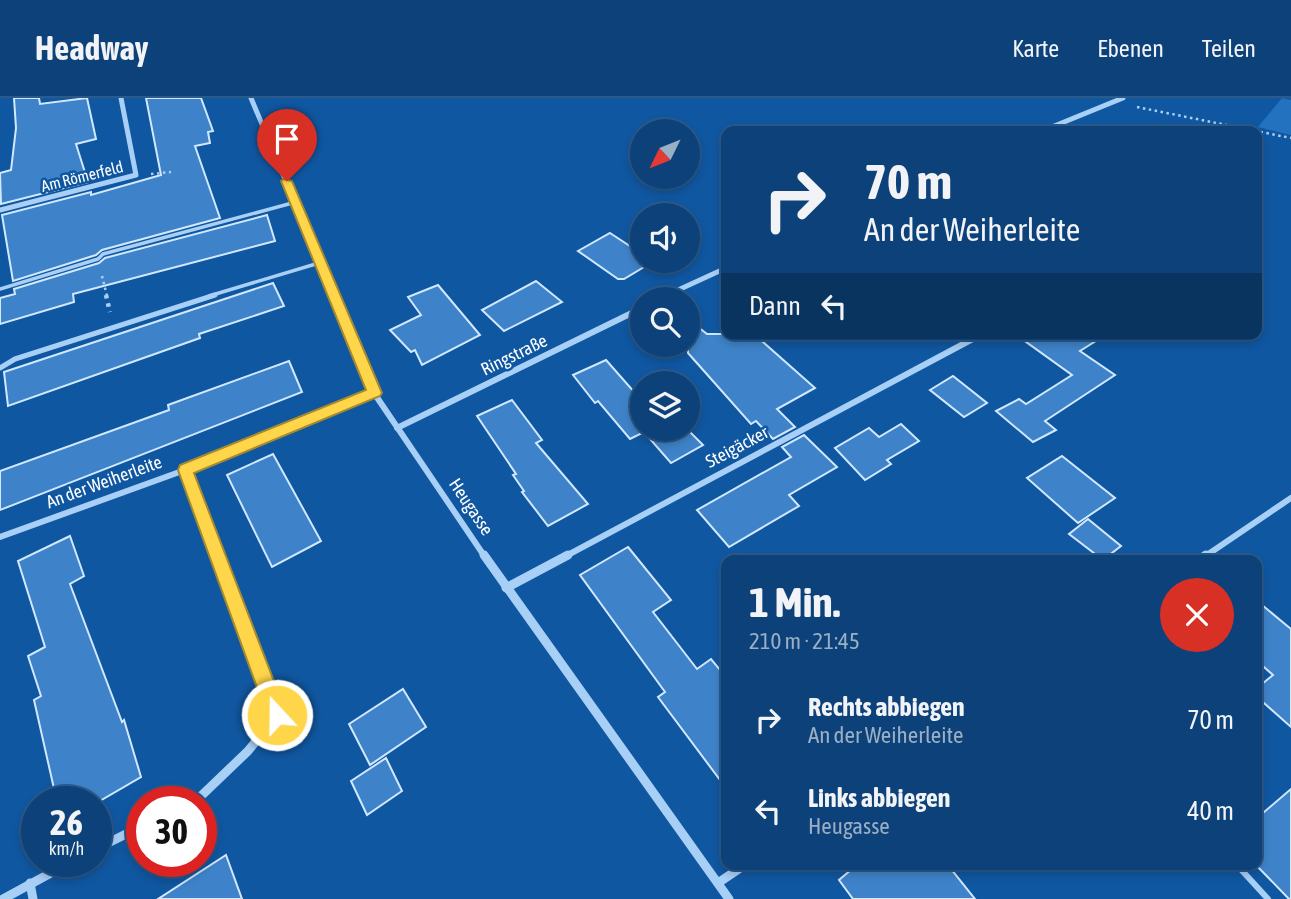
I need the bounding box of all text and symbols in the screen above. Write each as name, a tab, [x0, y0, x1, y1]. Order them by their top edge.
text: Headway	[35, 29, 148, 67]
text: Karte	[1012, 35, 1059, 62]
text: Ebenen	[1097, 35, 1164, 62]
text: Teilen	[1202, 35, 1256, 62]
pin	[257, 109, 317, 181]
north arrow	[630, 119, 700, 189]
map controls	[630, 119, 700, 441]
icon: arrive	[268, 120, 306, 158]
text: 70 m	[864, 153, 952, 209]
icon: right	[749, 154, 840, 245]
street label: Am Römerfeld	[39, 157, 125, 195]
button: sound	[630, 203, 700, 273]
text: An der Weiherleite	[864, 211, 1080, 248]
button: search	[630, 287, 700, 357]
icon: left	[815, 287, 853, 325]
text: Dann	[749, 291, 801, 321]
street label: Ringstraße	[477, 330, 550, 380]
button: layers	[630, 371, 700, 441]
street label: Steigäcker	[702, 421, 772, 472]
street label: An der Weiherleite	[43, 451, 165, 512]
street label: Heugasse	[445, 474, 498, 539]
text: 1 Min.	[749, 578, 840, 626]
button: close	[1160, 578, 1234, 652]
text: 210 m · 21:45	[749, 628, 860, 654]
position arrow	[240, 678, 314, 752]
text: Rechts abbiegen	[808, 692, 965, 722]
icon: right	[749, 701, 787, 739]
text: 70 m	[1187, 705, 1234, 735]
text: An der Weiherleite	[808, 722, 963, 748]
text: Links abbiegen	[808, 783, 950, 813]
speed limit sign: 30	[126, 786, 217, 877]
icon: left	[749, 792, 787, 830]
text: 40 m	[1187, 796, 1234, 826]
text: 26	[50, 802, 83, 842]
text: Heugasse	[808, 813, 890, 839]
text: km/h	[49, 838, 84, 859]

